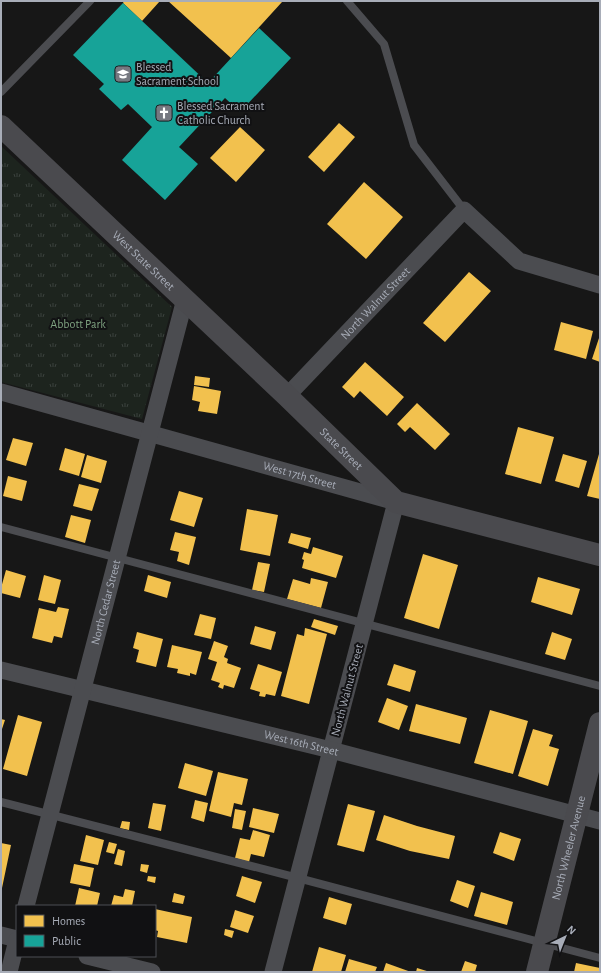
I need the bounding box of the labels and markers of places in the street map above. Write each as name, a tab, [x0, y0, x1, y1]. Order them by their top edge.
place label: Blessed Sacrament School	[136, 61, 219, 87]
school or university icon: Blessed Sacrament School	[113, 64, 133, 84]
place label: Blessed Sacrament Catholic Church	[177, 100, 265, 126]
church icon: Blessed Sacrament Catholic Church	[154, 103, 174, 123]

